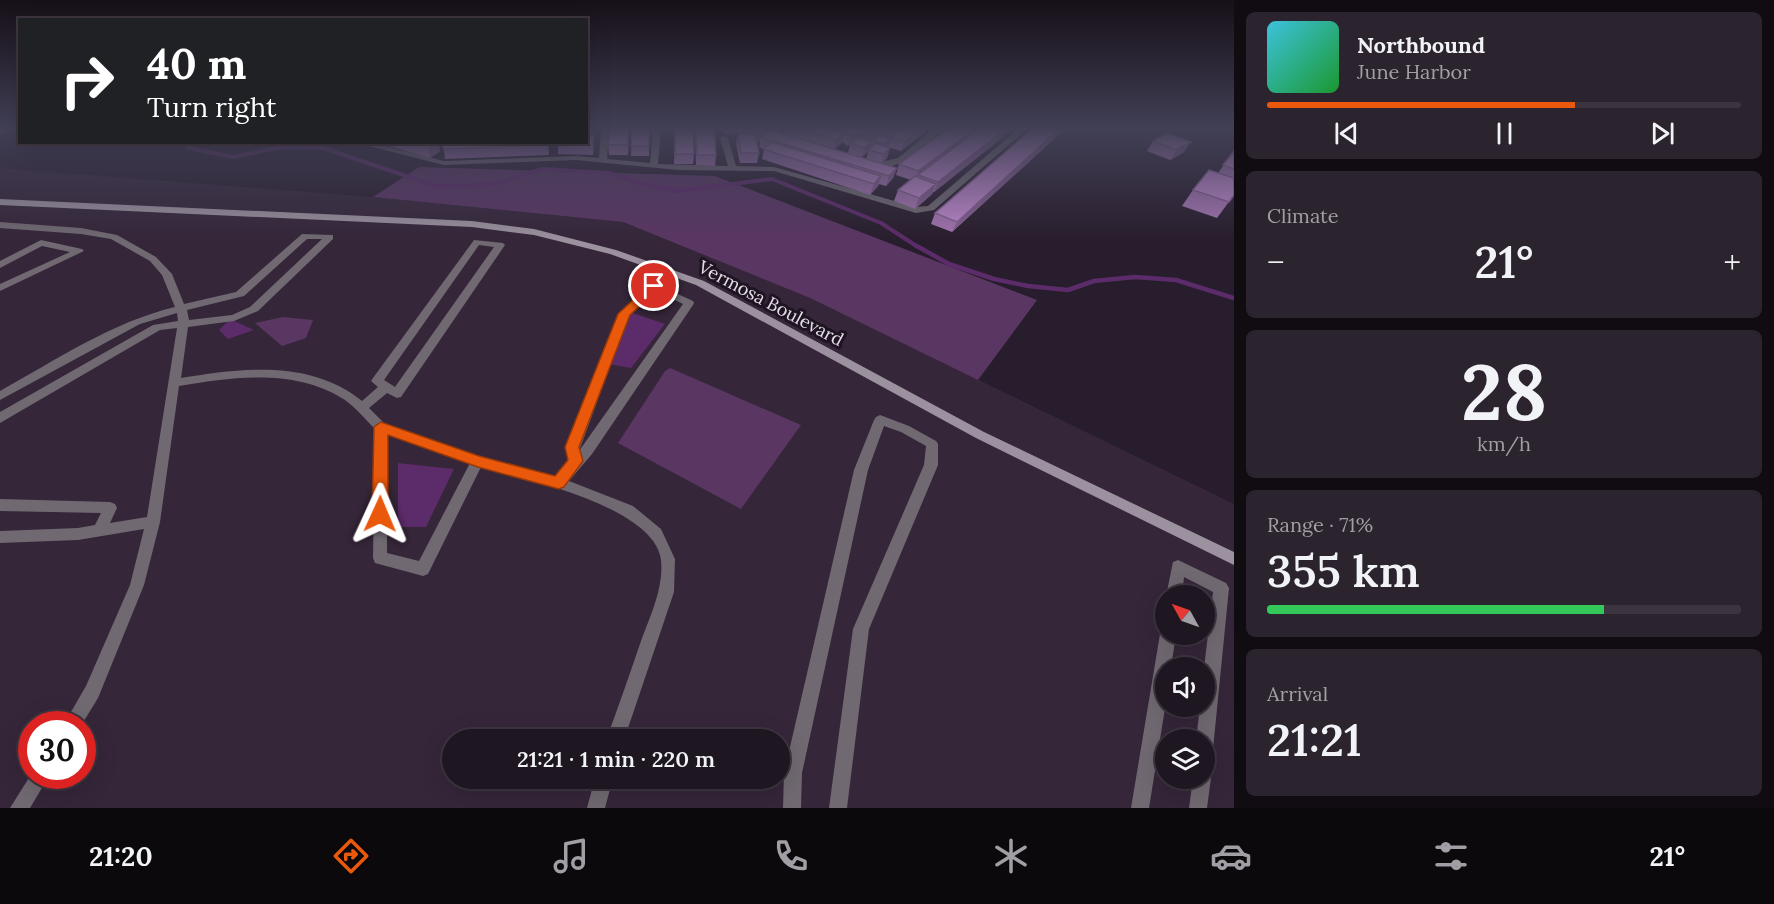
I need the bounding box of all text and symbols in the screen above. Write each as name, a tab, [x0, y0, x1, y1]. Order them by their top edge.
text: Northbound	[1357, 31, 1485, 59]
text: 40 m	[147, 37, 246, 91]
icon: right	[48, 42, 126, 120]
text: June Harbor	[1357, 59, 1471, 84]
text: Turn right	[147, 90, 276, 124]
icon: previous	[1330, 117, 1363, 150]
icon: pause	[1488, 117, 1521, 150]
icon: next	[1646, 117, 1679, 150]
text: Climate	[1267, 203, 1339, 228]
text: 21°	[1474, 233, 1534, 290]
text: −	[1267, 241, 1285, 283]
text: +	[1723, 241, 1741, 283]
street label: Vermosa Boulevard	[694, 255, 848, 351]
pin	[628, 260, 679, 311]
icon: arrive	[637, 269, 670, 302]
text: 28	[1461, 342, 1547, 441]
text: km/h	[1477, 431, 1531, 456]
position arrow	[348, 482, 412, 546]
text: Range · 71%	[1267, 512, 1373, 537]
text: 355 km	[1267, 542, 1420, 599]
north arrow	[1155, 585, 1215, 645]
map controls	[1155, 585, 1215, 789]
button: sound	[1155, 657, 1215, 717]
text: Arrival	[1267, 681, 1328, 706]
speed limit sign: 30	[18, 711, 96, 789]
text: 21:21	[1267, 711, 1362, 768]
button: layers	[1155, 729, 1215, 789]
text: 21:21 · 1 min · 220 m	[517, 745, 715, 773]
icon: directions	[330, 835, 372, 877]
icon: music	[550, 835, 592, 877]
icon: phone	[770, 835, 812, 877]
icon: climate	[990, 835, 1032, 877]
icon: car	[1210, 835, 1252, 877]
icon: filters	[1430, 835, 1472, 877]
text: 21:20	[89, 839, 153, 873]
text: 21°	[1649, 839, 1685, 873]

